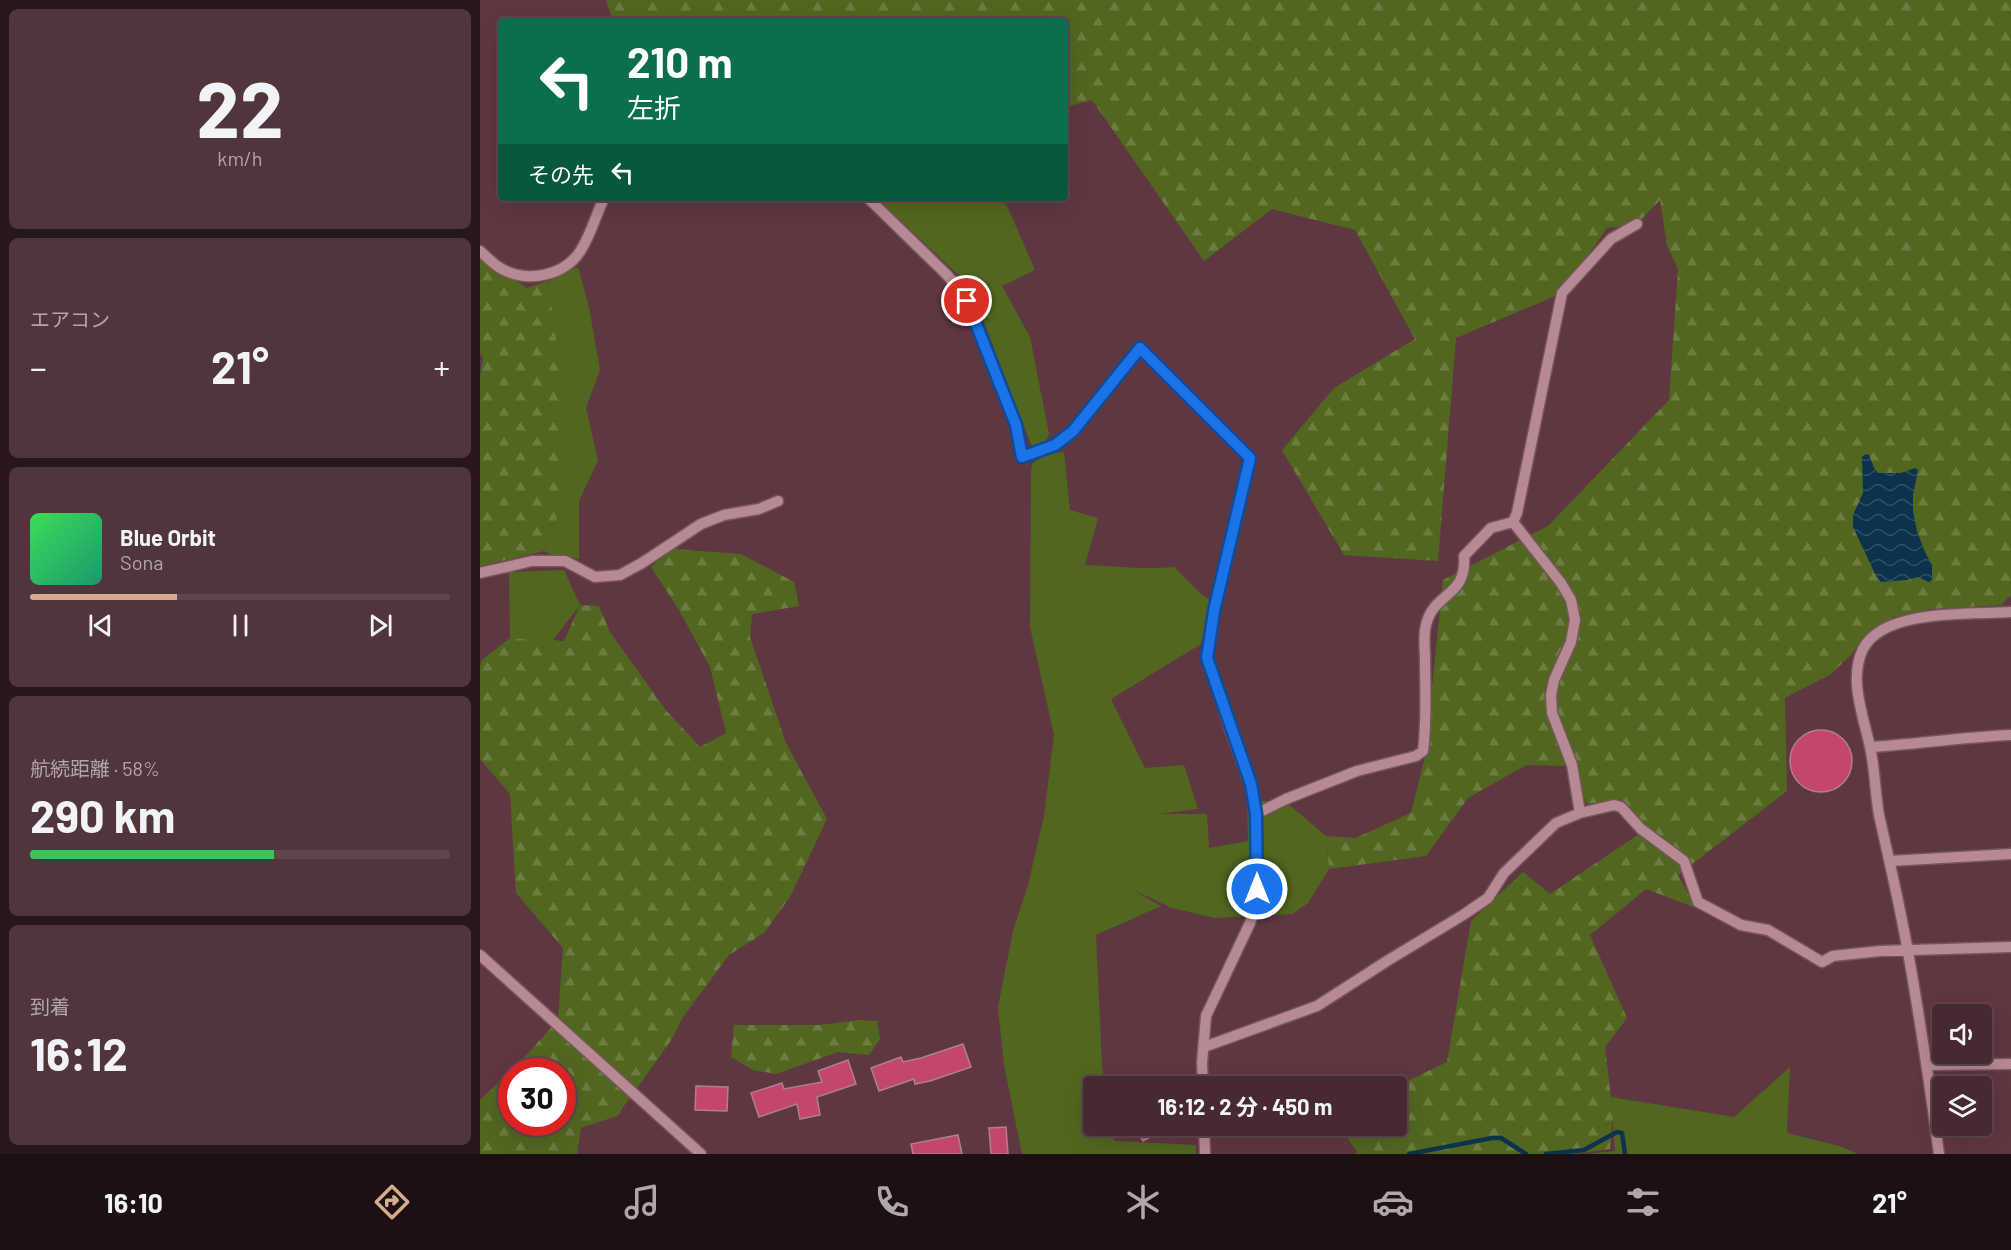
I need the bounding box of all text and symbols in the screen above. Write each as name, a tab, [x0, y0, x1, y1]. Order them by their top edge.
text: 210 m	[627, 36, 733, 86]
icon: left	[528, 42, 606, 120]
text: 22	[196, 60, 284, 154]
text: 左折	[627, 91, 681, 123]
text: km/h	[217, 146, 263, 170]
icon: left	[606, 156, 639, 189]
text: その先	[528, 161, 594, 187]
pin	[941, 275, 992, 326]
icon: arrive	[950, 284, 983, 317]
text: エアコン	[30, 307, 110, 331]
text: 21°	[211, 339, 269, 393]
text: −	[30, 347, 47, 387]
text: +	[434, 347, 450, 387]
text: Blue Orbit	[120, 524, 216, 550]
text: Sona	[120, 550, 164, 574]
icon: previous	[84, 609, 117, 642]
icon: pause	[224, 609, 257, 642]
icon: next	[364, 609, 397, 642]
text: 航続距離 · 58%	[30, 756, 160, 780]
text: 290 km	[30, 788, 175, 842]
position arrow	[1225, 857, 1289, 921]
text: 到着	[30, 994, 70, 1018]
map controls	[1932, 1004, 1992, 1136]
button: sound	[1932, 1004, 1992, 1064]
text: 16:12	[30, 1026, 128, 1080]
speed limit sign: 30	[498, 1058, 576, 1136]
button: layers	[1932, 1076, 1992, 1136]
text: 16:12 · 2 分 · 450 m	[1158, 1093, 1332, 1119]
icon: directions	[371, 1181, 413, 1223]
icon: music	[621, 1181, 663, 1223]
icon: phone	[871, 1181, 913, 1223]
icon: climate	[1122, 1181, 1164, 1223]
icon: car	[1372, 1181, 1414, 1223]
icon: filters	[1622, 1181, 1664, 1223]
text: 16:10	[104, 1186, 163, 1218]
text: 21°	[1872, 1186, 1907, 1218]

